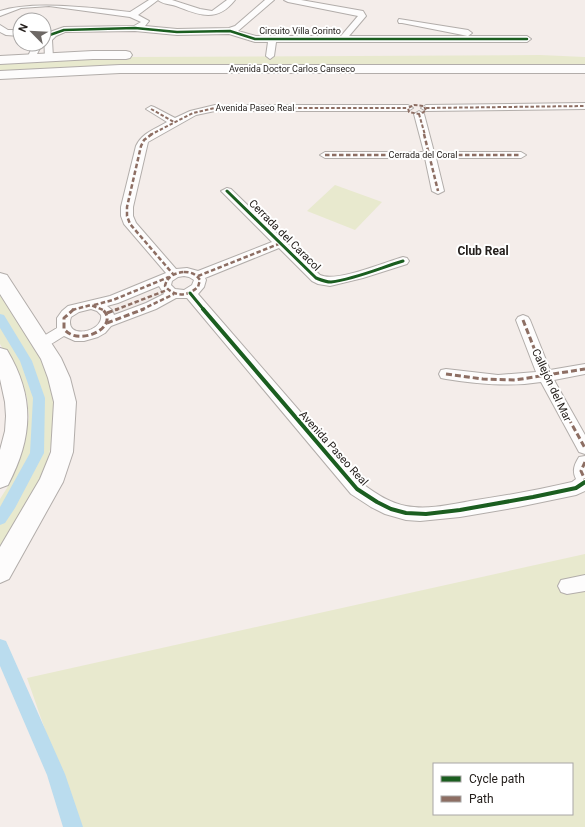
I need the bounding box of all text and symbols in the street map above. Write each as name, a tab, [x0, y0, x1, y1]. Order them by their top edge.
north arrow	[12, 12, 52, 52]
text: N	[16, 22, 31, 34]
street label: Circuito Villa Corinto	[259, 26, 341, 36]
street label: Avenida Doctor Carlos Canseco	[229, 64, 355, 74]
street label: Avenida Paseo Real	[216, 103, 294, 113]
street label: Cerrada del Coral	[389, 150, 457, 160]
street label: Cerrada del Caracol	[246, 197, 323, 274]
district label: Club Real	[457, 244, 509, 258]
street label: Callejón del Mar	[529, 347, 574, 424]
street label: Avenida Paseo Real	[297, 408, 371, 488]
legend	[433, 763, 573, 815]
text: Cycle path	[469, 772, 525, 786]
text: Path	[469, 792, 494, 806]

